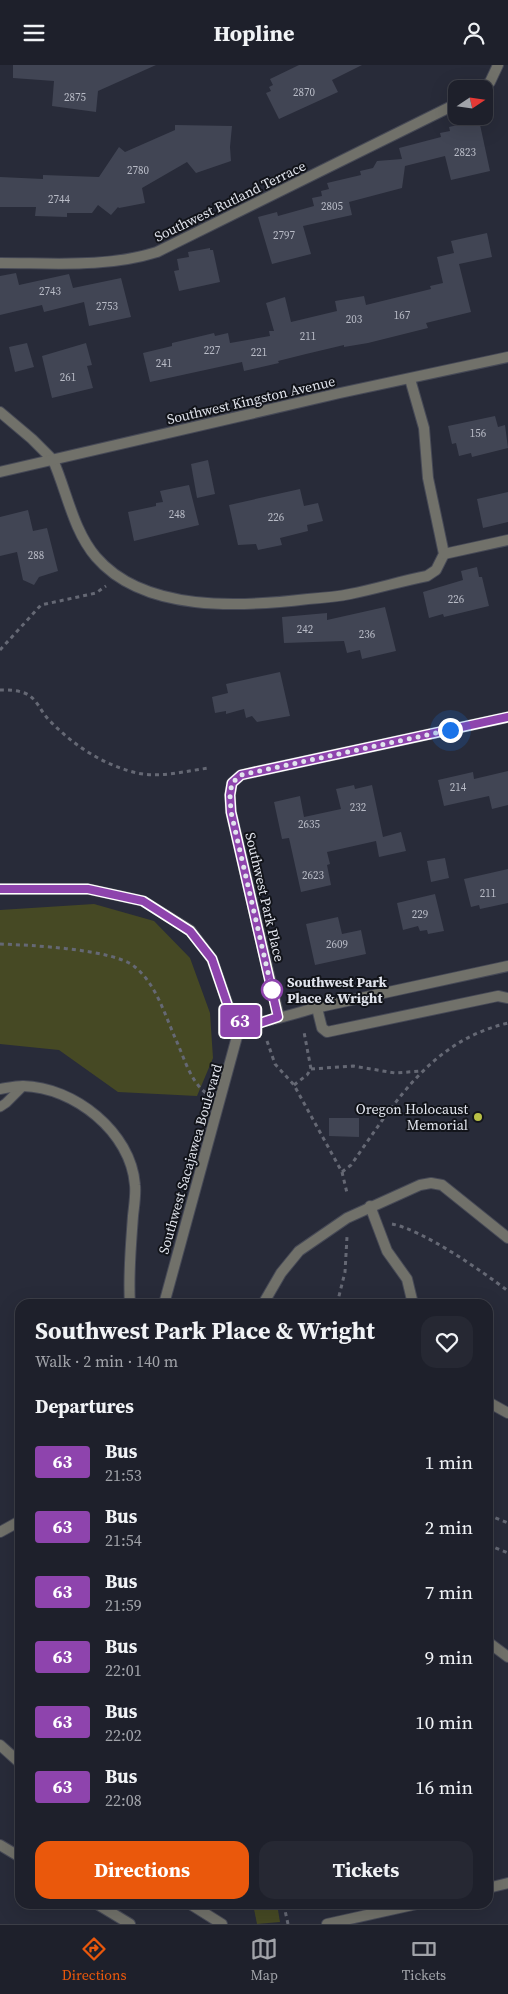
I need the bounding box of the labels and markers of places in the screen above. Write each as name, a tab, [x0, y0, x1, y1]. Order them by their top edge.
place label: Southwest Park Place & Wright	[287, 972, 387, 1008]
marker: Southwest Park Place & Wright	[261, 979, 283, 1001]
place label: Oregon Holocaust Memorial	[356, 1099, 468, 1135]
marker: Oregon Holocaust Memorial	[472, 1111, 484, 1123]

